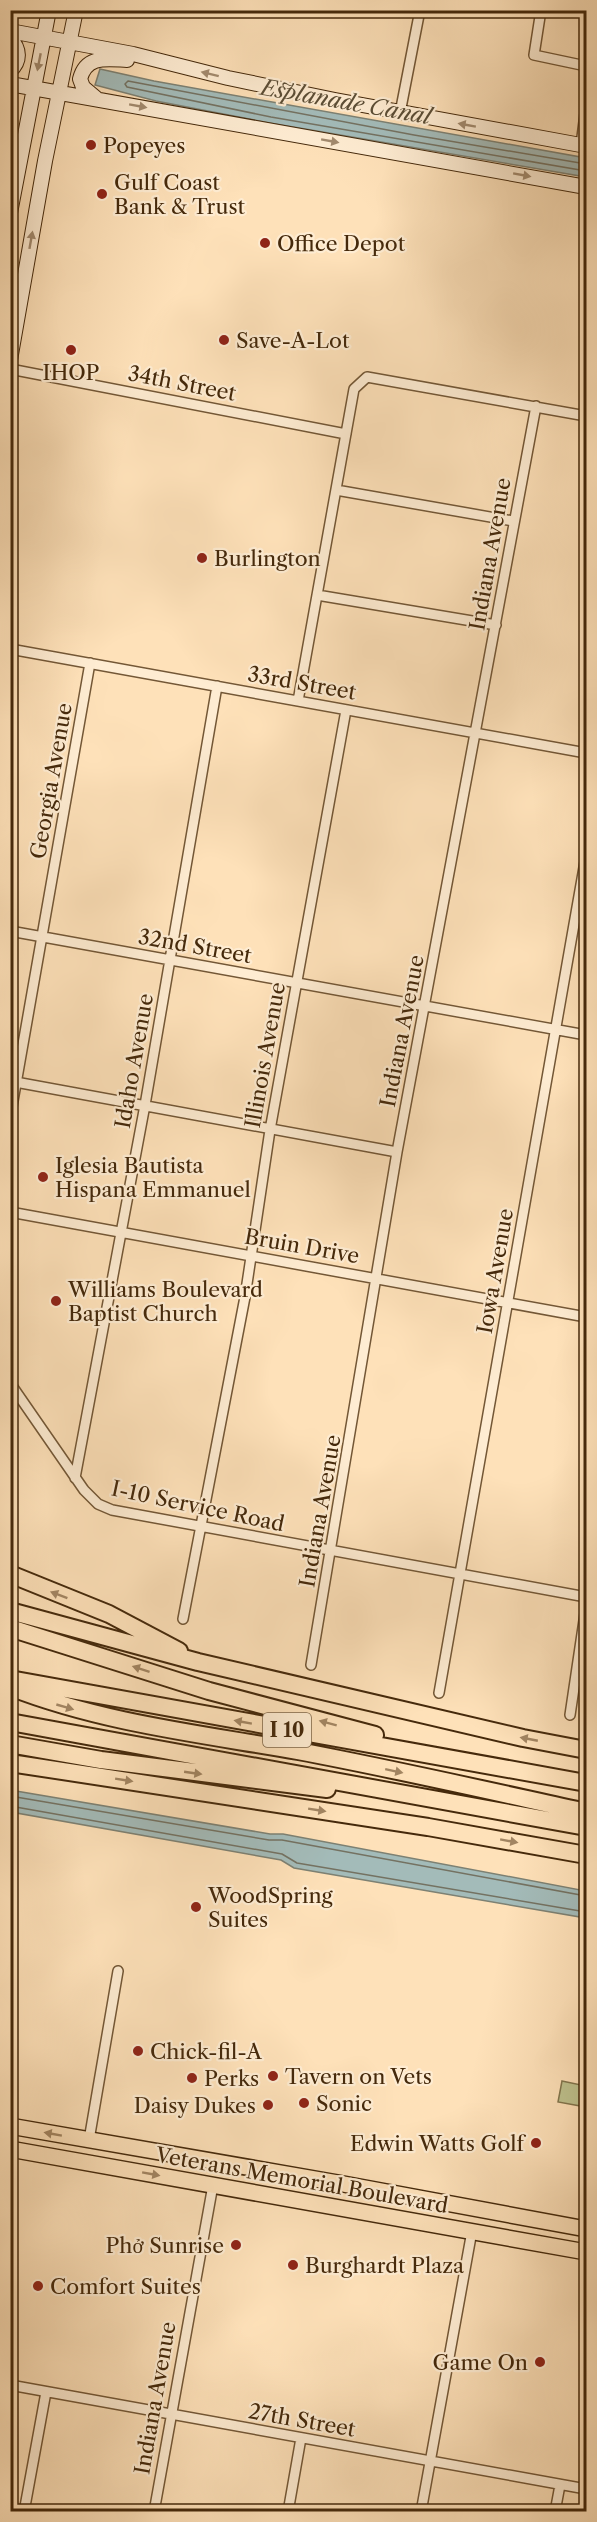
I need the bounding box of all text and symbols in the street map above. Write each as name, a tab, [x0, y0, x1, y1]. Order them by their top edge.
one-way arrow	[34, 53, 43, 72]
one-way arrow	[201, 68, 219, 78]
water label: Esplanade Canal	[257, 73, 436, 131]
one-way arrow	[129, 102, 148, 111]
one-way arrow	[457, 120, 476, 129]
place label: Popeyes	[103, 133, 186, 158]
one-way arrow	[321, 137, 340, 146]
marker: Popeyes	[84, 138, 98, 152]
place label: Gulf Coast Bank & Trust	[114, 170, 245, 219]
one-way arrow	[513, 171, 532, 180]
marker: Gulf Coast Bank & Trust	[95, 187, 109, 201]
one-way arrow	[27, 231, 36, 250]
place label: Office Depot	[277, 231, 406, 256]
marker: Office Depot	[258, 236, 272, 250]
place label: Save-A-Lot	[236, 328, 350, 353]
marker: Save-A-Lot	[217, 333, 231, 347]
marker: IHOP	[64, 343, 78, 357]
place label: IHOP	[43, 360, 100, 385]
street label: 34th Street	[126, 360, 239, 406]
street label: Indiana Avenue	[464, 476, 516, 632]
place label: Burlington	[214, 546, 321, 571]
marker: Burlington	[195, 551, 209, 565]
street label: 33rd Street	[246, 661, 359, 705]
street label: Georgia Avenue	[25, 701, 77, 861]
street label: 32nd Street	[136, 924, 254, 968]
street label: Indiana Avenue	[375, 953, 429, 1109]
street label: Illinois Avenue	[240, 980, 290, 1130]
street label: Idaho Avenue	[110, 992, 158, 1130]
place label: Iglesia Bautista Hispana Emmanuel	[55, 1153, 251, 1202]
marker: Iglesia Bautista Hispana Emmanuel	[36, 1170, 50, 1184]
street label: Iowa Avenue	[472, 1206, 518, 1336]
street label: Bruin Drive	[243, 1224, 361, 1268]
place label: Williams Boulevard Baptist Church	[67, 1277, 263, 1326]
marker: Williams Boulevard Baptist Church	[49, 1294, 63, 1308]
street label: Indiana Avenue	[294, 1433, 346, 1589]
street label: I-10 Service Road	[109, 1475, 287, 1537]
one-way arrow	[50, 1590, 68, 1600]
one-way arrow	[132, 1663, 150, 1673]
one-way arrow	[57, 1703, 75, 1712]
road number: I 10	[263, 1713, 311, 1747]
one-way arrow	[233, 1717, 252, 1726]
one-way arrow	[319, 1718, 337, 1727]
one-way arrow	[519, 1734, 538, 1743]
one-way arrow	[385, 1767, 404, 1776]
one-way arrow	[183, 1768, 202, 1777]
one-way arrow	[115, 1776, 134, 1785]
one-way arrow	[308, 1806, 327, 1815]
one-way arrow	[500, 1837, 519, 1846]
place label: WoodSpring Suites	[207, 1883, 334, 1932]
marker: WoodSpring Suites	[189, 1900, 203, 1914]
place label: Chick-fil-A	[150, 2039, 262, 2064]
marker: Chick-fil-A	[131, 2044, 145, 2058]
place label: Tavern on Vets	[285, 2064, 432, 2089]
place label: Perks	[204, 2066, 259, 2091]
marker: Tavern on Vets	[266, 2069, 280, 2083]
marker: Perks	[185, 2071, 199, 2085]
place label: Sonic	[316, 2091, 372, 2116]
place label: Daisy Dukes	[134, 2093, 256, 2118]
marker: Sonic	[297, 2096, 311, 2110]
marker: Daisy Dukes	[261, 2098, 275, 2112]
one-way arrow	[44, 2129, 63, 2138]
place label: Edwin Watts Golf	[350, 2131, 526, 2156]
marker: Edwin Watts Golf	[529, 2136, 543, 2150]
street label: Veterans Memorial Boulevard	[153, 2142, 450, 2218]
one-way arrow	[141, 2170, 160, 2179]
place label: Phở Sunrise	[105, 2233, 224, 2258]
marker: Phở Sunrise	[229, 2238, 243, 2252]
place label: Burghardt Plaza	[305, 2253, 465, 2278]
marker: Burghardt Plaza	[286, 2258, 300, 2272]
place label: Comfort Suites	[50, 2274, 201, 2299]
marker: Comfort Suites	[31, 2279, 45, 2293]
street label: Indiana Avenue	[129, 2320, 181, 2476]
place label: Game On	[432, 2350, 528, 2375]
marker: Game On	[533, 2355, 547, 2369]
street label: 27th Street	[247, 2398, 358, 2442]

